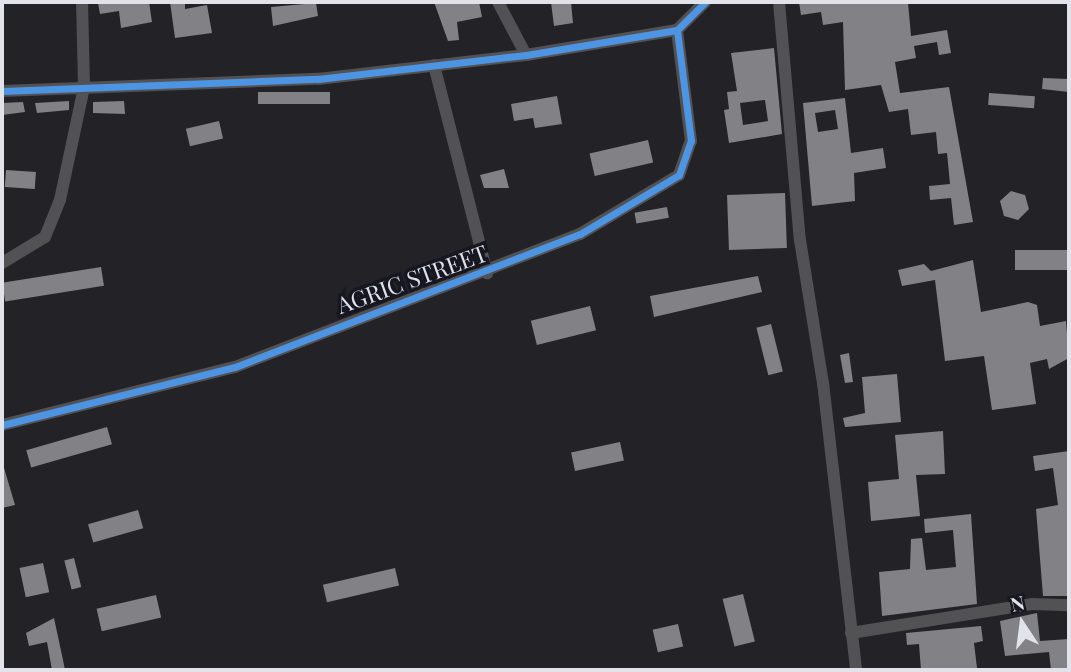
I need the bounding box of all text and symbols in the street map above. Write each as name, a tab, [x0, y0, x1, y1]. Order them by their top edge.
street label: AGRIC STREET	[333, 239, 491, 319]
north arrow	[987, 588, 1057, 658]
text: N	[1008, 588, 1027, 617]

